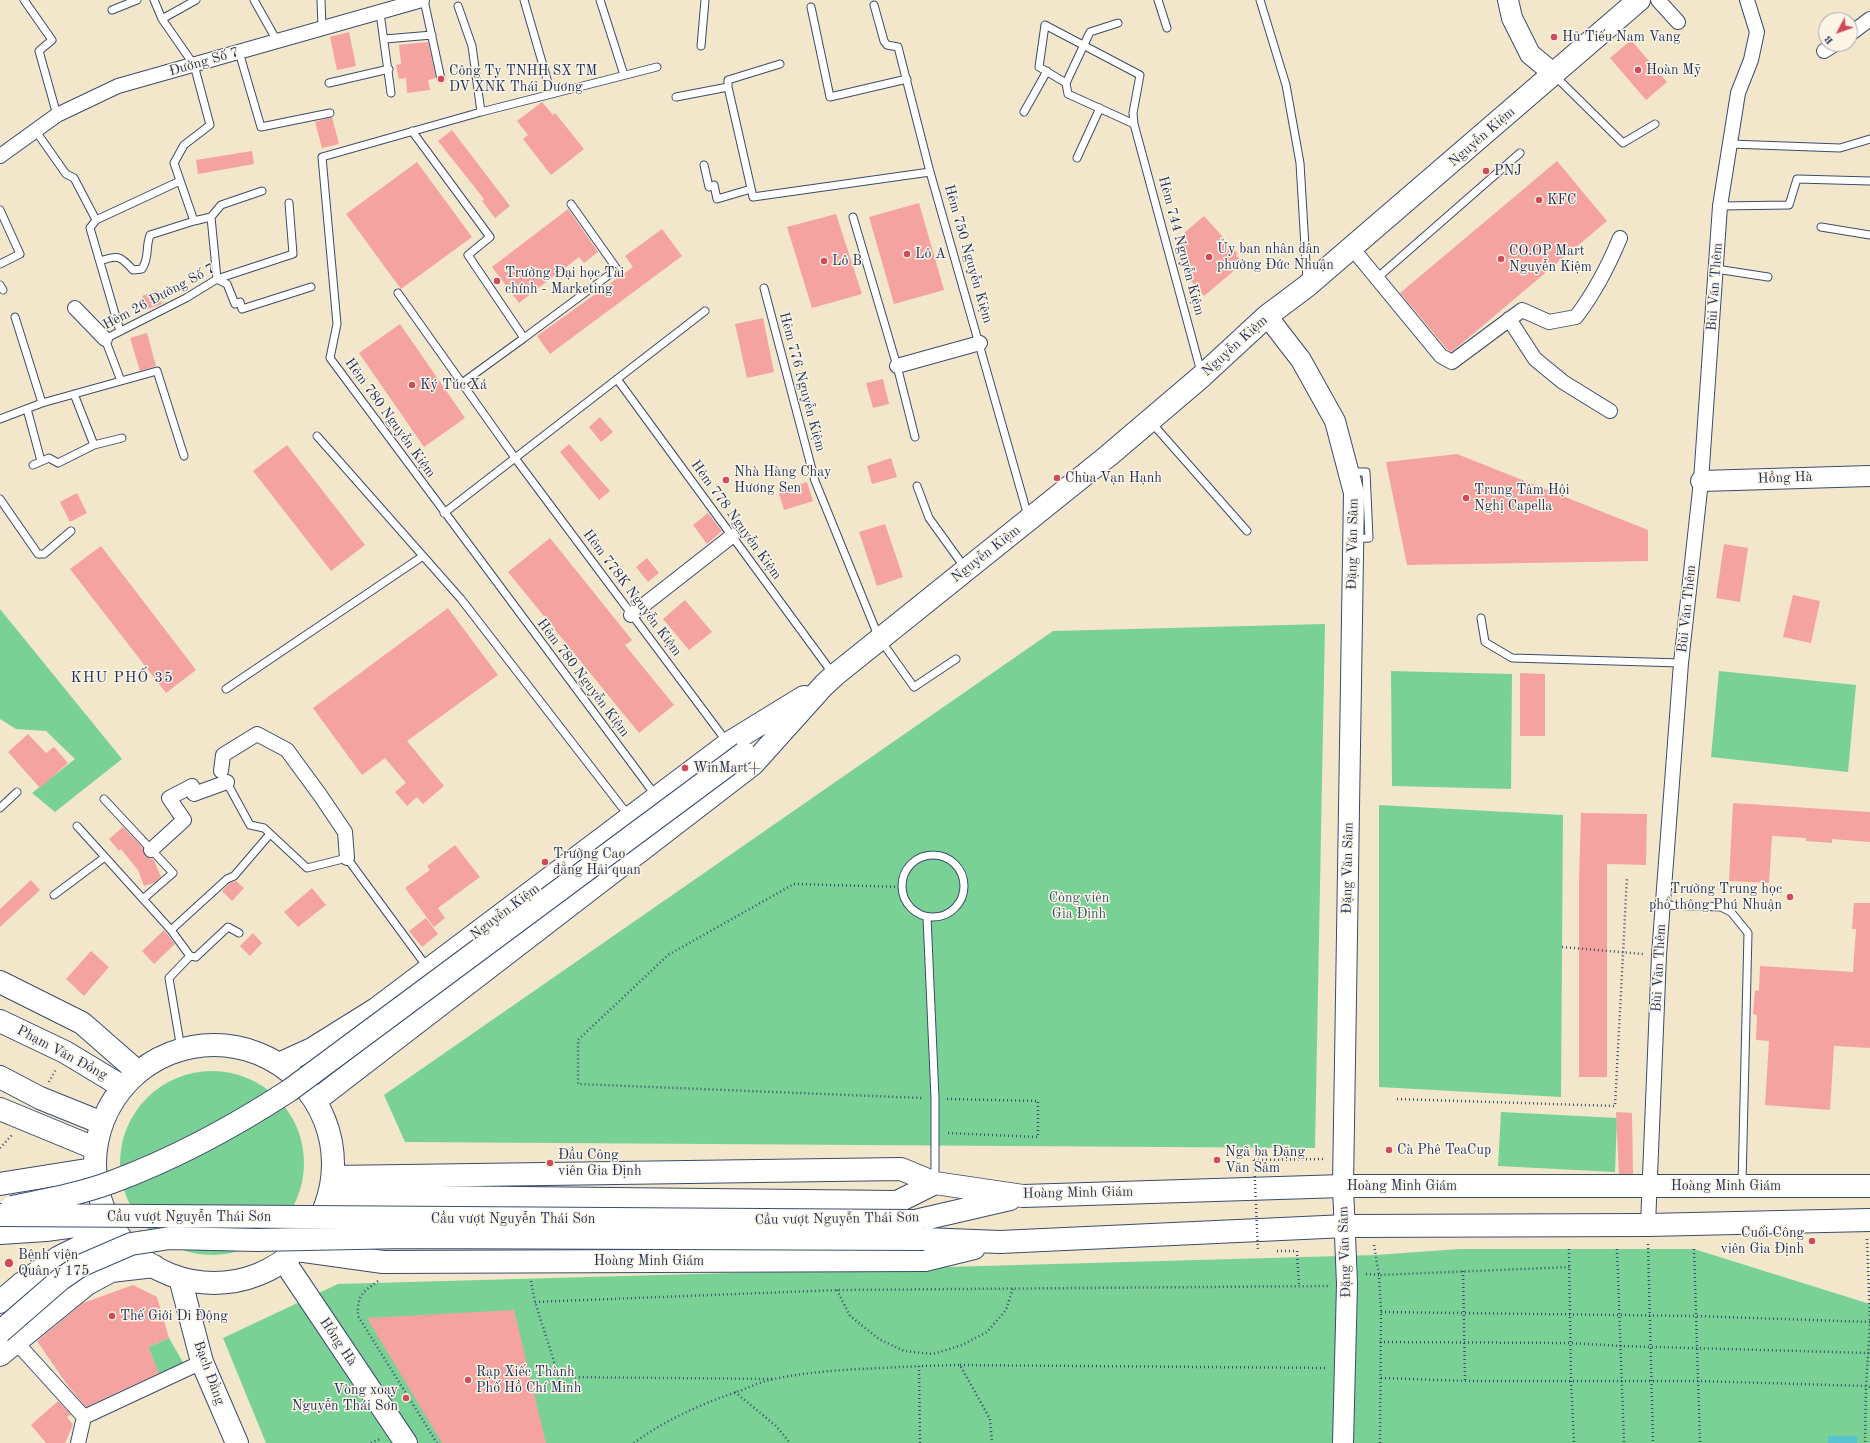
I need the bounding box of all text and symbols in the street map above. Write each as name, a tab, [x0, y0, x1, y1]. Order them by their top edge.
north arrow	[1818, 12, 1858, 52]
place label: Hủ Tiếu Nam Vang	[1562, 29, 1680, 45]
marker: Hủ Tiếu Nam Vang	[1549, 32, 1559, 42]
text: B	[1823, 33, 1836, 46]
street label: Đường Số 7	[167, 44, 241, 80]
place label: Hoàn Mỹ	[1646, 62, 1702, 78]
place label: Công Ty TNHH SX TM DV XNK Thái Dương	[449, 63, 597, 96]
marker: Hoàn Mỹ	[1633, 65, 1643, 75]
marker: Công Ty TNHH SX TM DV XNK Thái Dương	[436, 74, 446, 84]
street label: Nguyễn Kiệm	[1445, 103, 1519, 171]
place label: PNJ	[1494, 163, 1522, 179]
marker: PNJ	[1481, 166, 1491, 176]
street label: Hẻm 744 Nguyễn Kiệm	[1154, 174, 1208, 318]
street label: Hẻm 750 Nguyễn Kiệm	[940, 183, 996, 325]
place label: KFC	[1547, 192, 1576, 208]
marker: KFC	[1534, 195, 1544, 205]
place label: Ủy ban nhân dân phường Đức Nhuận	[1217, 241, 1334, 274]
street label: Bùi Văn Thêm	[1704, 242, 1726, 332]
place label: CO.OP Mart Nguyễn Kiệm	[1509, 243, 1592, 276]
place label: Lô A	[915, 246, 946, 262]
marker: Lô A	[902, 249, 912, 259]
marker: Ủy ban nhân dân phường Đức Nhuận	[1204, 252, 1214, 262]
place label: Lô B	[832, 253, 862, 269]
marker: CO.OP Mart Nguyễn Kiệm	[1496, 254, 1506, 264]
marker: Lô B	[819, 256, 829, 266]
street label: Hẻm 26 Đường Số 7	[100, 260, 218, 334]
place label: Trường Đại học Tài chính - Marketing	[505, 265, 624, 298]
marker: Trường Đại học Tài chính - Marketing	[492, 276, 502, 286]
street label: Hẻm 776 Nguyễn Kiệm	[775, 310, 829, 454]
street label: Nguyễn Kiệm	[1199, 312, 1271, 380]
street label: Hẻm 780 Nguyễn Kiệm	[341, 355, 439, 481]
place label: Ký Túc Xá	[420, 377, 487, 393]
marker: Ký Túc Xá	[407, 380, 417, 390]
street label: Hẻm 778 Nguyễn Kiệm	[687, 457, 785, 583]
place label: Nhà Hàng Chay Hương Sen	[734, 464, 831, 496]
street label: Hồng Hà	[1757, 469, 1813, 487]
place label: Chùa Vạn Hạnh	[1065, 470, 1162, 486]
marker: Chùa Vạn Hạnh	[1052, 473, 1062, 483]
marker: Nhà Hàng Chay Hương Sen	[721, 475, 731, 485]
place label: Trung Tâm Hội Nghị Capella	[1474, 482, 1569, 514]
marker: Trung Tâm Hội Nghị Capella	[1461, 493, 1471, 503]
street label: Đặng Văn Sâm	[1344, 498, 1362, 590]
street label: Nguyễn Kiệm	[948, 522, 1024, 586]
street label: Hẻm 778K Nguyễn Kiệm	[579, 526, 685, 660]
street label: Bùi Văn Thêm	[1674, 564, 1700, 654]
street label: Hẻm 780 Nguyễn Kiệm	[533, 616, 633, 740]
district label: KHU PHỐ 35	[70, 669, 174, 687]
place label: WinMart+	[693, 760, 761, 776]
marker: WinMart+	[680, 763, 690, 773]
street label: Đặng Văn Sâm	[1339, 822, 1357, 914]
place label: Trường Cao đẳng Hải quan	[553, 846, 641, 878]
marker: Trường Cao đẳng Hải quan	[540, 857, 550, 867]
street label: Nguyễn Kiệm	[467, 880, 543, 944]
place label: Trường Trung học phổ thông Phú Nhuận	[1649, 881, 1782, 914]
park label: Công viên Gia Định	[1049, 890, 1109, 922]
marker: Trường Trung học phổ thông Phú Nhuận	[1785, 892, 1795, 902]
street label: Bùi Văn Thêm	[1648, 923, 1670, 1013]
street label: Phạm Văn Đồng	[14, 1022, 110, 1084]
place label: Cà Phê TeaCup	[1397, 1142, 1491, 1158]
place label: Ngã ba Đặng Văn Sâm	[1225, 1144, 1305, 1176]
marker: Cà Phê TeaCup	[1384, 1145, 1394, 1155]
place label: Đầu Công viên Gia Định	[558, 1147, 642, 1180]
marker: Ngã ba Đặng Văn Sâm	[1212, 1155, 1222, 1165]
marker: Đầu Công viên Gia Định	[545, 1158, 555, 1168]
street label: Hoàng Minh Giám	[1347, 1178, 1457, 1194]
street label: Hoàng Minh Giám	[1671, 1178, 1781, 1194]
street label: Hoàng Minh Giám	[1023, 1184, 1133, 1202]
street label: Đặng Văn Sâm	[1335, 1206, 1355, 1298]
street label: Cầu vượt Nguyễn Thái Sơn	[107, 1209, 271, 1225]
street label: Cầu vượt Nguyễn Thái Sơn	[755, 1209, 919, 1229]
street label: Cầu vượt Nguyễn Thái Sơn	[431, 1211, 595, 1227]
place label: Cuối Công viên Gia Định	[1720, 1225, 1804, 1258]
marker: Cuối Công viên Gia Định	[1807, 1236, 1817, 1246]
place label: Bệnh viện Quân y 175	[18, 1247, 89, 1280]
street label: Hoàng Minh Giám	[594, 1253, 704, 1269]
marker: Bệnh viện Quân y 175	[3, 1257, 15, 1269]
place label: Thế Giới Di Động	[120, 1308, 228, 1324]
marker: Thế Giới Di Động	[107, 1311, 117, 1321]
street label: Hồng Hà	[316, 1315, 360, 1369]
street label: Bạch Đằng	[190, 1339, 228, 1407]
place label: Rạp Xiếc Thành Phố Hồ Chí Minh	[476, 1364, 581, 1396]
marker: Rạp Xiếc Thành Phố Hồ Chí Minh	[463, 1375, 473, 1385]
place label: Vòng xoay Nguyễn Thái Sơn	[292, 1382, 398, 1414]
marker: Vòng xoay Nguyễn Thái Sơn	[401, 1393, 411, 1403]

